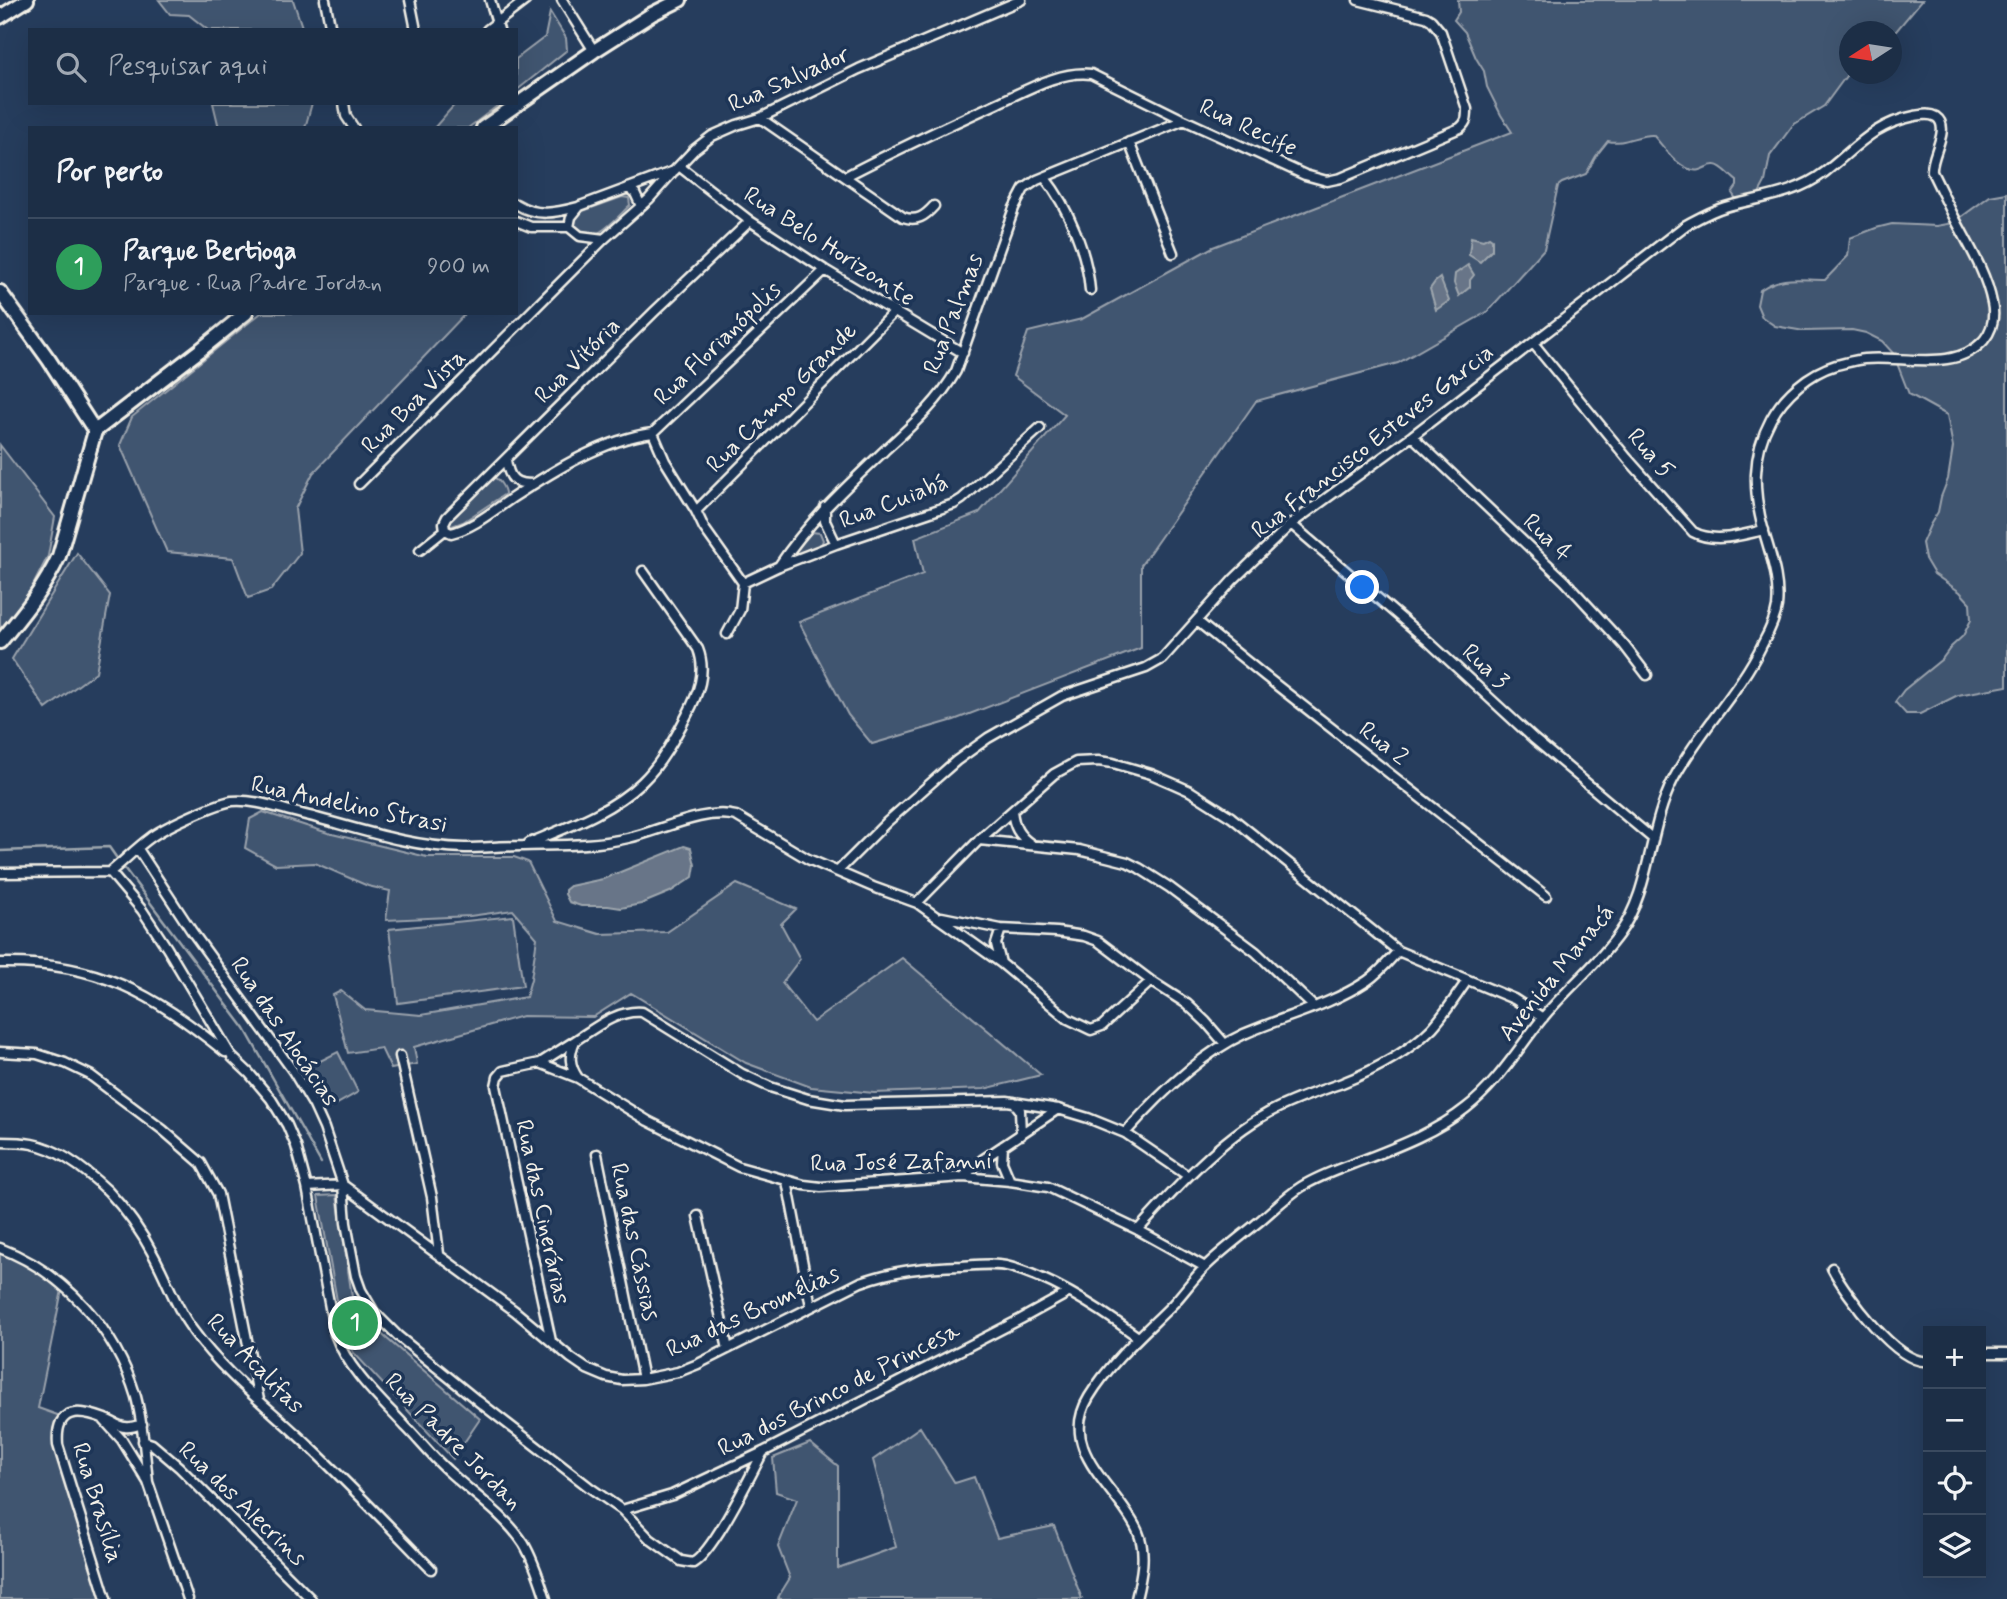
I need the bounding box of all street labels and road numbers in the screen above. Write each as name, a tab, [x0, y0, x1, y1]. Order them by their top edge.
street label: Rua Salvador	[723, 39, 855, 121]
street label: Rua Recife	[1194, 92, 1302, 164]
street label: Rua Belo Horizonte	[737, 180, 921, 314]
street label: Rua Palmas	[917, 249, 991, 379]
street label: Rua Florianópolis	[648, 275, 789, 413]
street label: Rua Vitória	[528, 311, 628, 411]
street label: Rua Campo Grande	[700, 316, 864, 480]
street label: Rua Francisco Esteves Garcia	[1245, 338, 1501, 546]
street label: Rua Boa Vista	[355, 343, 473, 461]
street label: Rua 5	[1619, 422, 1681, 486]
street label: Rua Cuiabá	[835, 467, 953, 537]
street label: Rua 4	[1516, 507, 1578, 569]
street label: Rua 3	[1455, 637, 1515, 697]
street label: Rua 2	[1352, 715, 1414, 773]
street label: Rua Andelino Strasi	[248, 769, 450, 841]
street label: Avenida Manacá	[1492, 898, 1622, 1048]
street label: Rua das Alocácias	[222, 951, 346, 1113]
street label: Rua das Cinerárias	[507, 1117, 577, 1307]
street label: Rua José Zafanni	[810, 1146, 992, 1180]
street label: Rua das Cássias	[602, 1160, 666, 1324]
street label: Rua das Bromélias	[661, 1258, 845, 1366]
street label: Rua Acalifas	[199, 1307, 311, 1421]
street label: Rua dos Brinco de Princesa	[713, 1315, 966, 1464]
street label: Rua Padre Jordan	[377, 1366, 529, 1518]
street label: Rua dos Alecrins	[171, 1435, 313, 1574]
street label: Rua Brasília	[64, 1439, 130, 1567]

